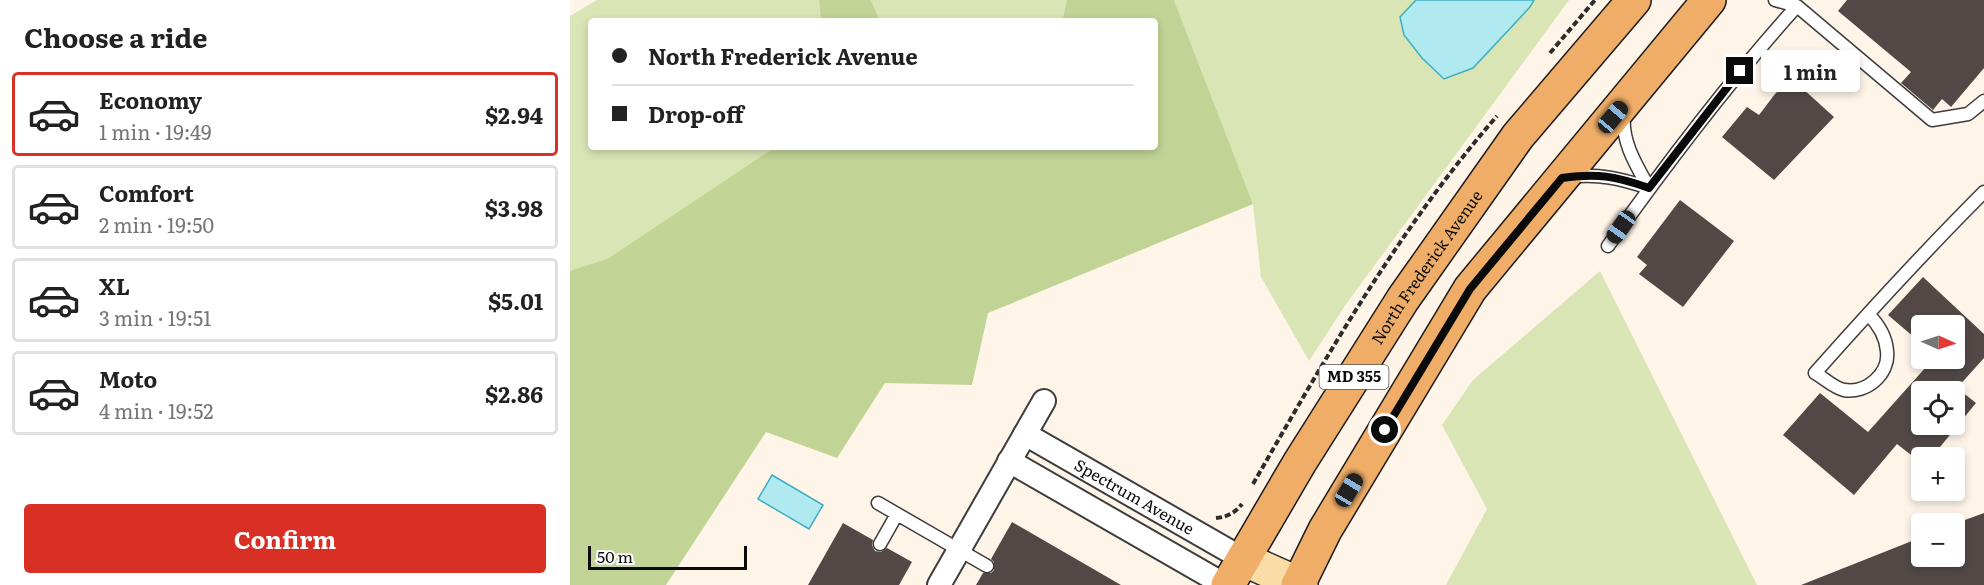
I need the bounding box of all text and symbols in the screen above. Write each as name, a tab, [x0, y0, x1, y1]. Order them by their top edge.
text: Choose a ride	[24, 16, 207, 56]
text: North Frederick Avenue	[648, 39, 918, 72]
callout: 1 min	[1761, 50, 1860, 92]
text: 1 min	[1784, 56, 1837, 86]
route end	[1726, 57, 1753, 84]
text: Economy	[99, 83, 202, 116]
icon: car	[27, 87, 81, 141]
text: Drop-off	[648, 97, 744, 130]
car	[1595, 97, 1631, 137]
text: $2.94	[485, 98, 543, 131]
text: 1 min · 19:49	[99, 116, 211, 146]
text: Comfort	[99, 176, 194, 209]
icon: car	[27, 180, 81, 234]
street label: North Frederick Avenue	[1364, 184, 1488, 349]
text: $3.98	[485, 191, 543, 224]
car	[1603, 207, 1639, 247]
text: 2 min · 19:50	[99, 209, 214, 239]
text: XL	[99, 269, 130, 302]
icon: car	[27, 273, 81, 327]
text: $5.01	[488, 284, 543, 317]
text: 3 min · 19:51	[99, 302, 211, 332]
north arrow	[1911, 315, 1965, 369]
map controls	[1911, 315, 1965, 567]
text: Moto	[99, 362, 157, 395]
road number: MD 355	[1320, 365, 1388, 389]
icon: car	[27, 366, 81, 420]
text: $2.86	[485, 377, 543, 410]
button: locate	[1911, 381, 1965, 435]
text: 4 min · 19:52	[99, 395, 213, 425]
route start	[1371, 416, 1398, 443]
button: +	[1911, 447, 1965, 501]
street label: Spectrum Avenue	[1070, 452, 1199, 540]
car	[1332, 470, 1366, 510]
button: Confirm	[24, 504, 546, 573]
button: −	[1911, 513, 1965, 567]
scale bar	[588, 543, 747, 570]
text: 50 m	[597, 544, 633, 568]

